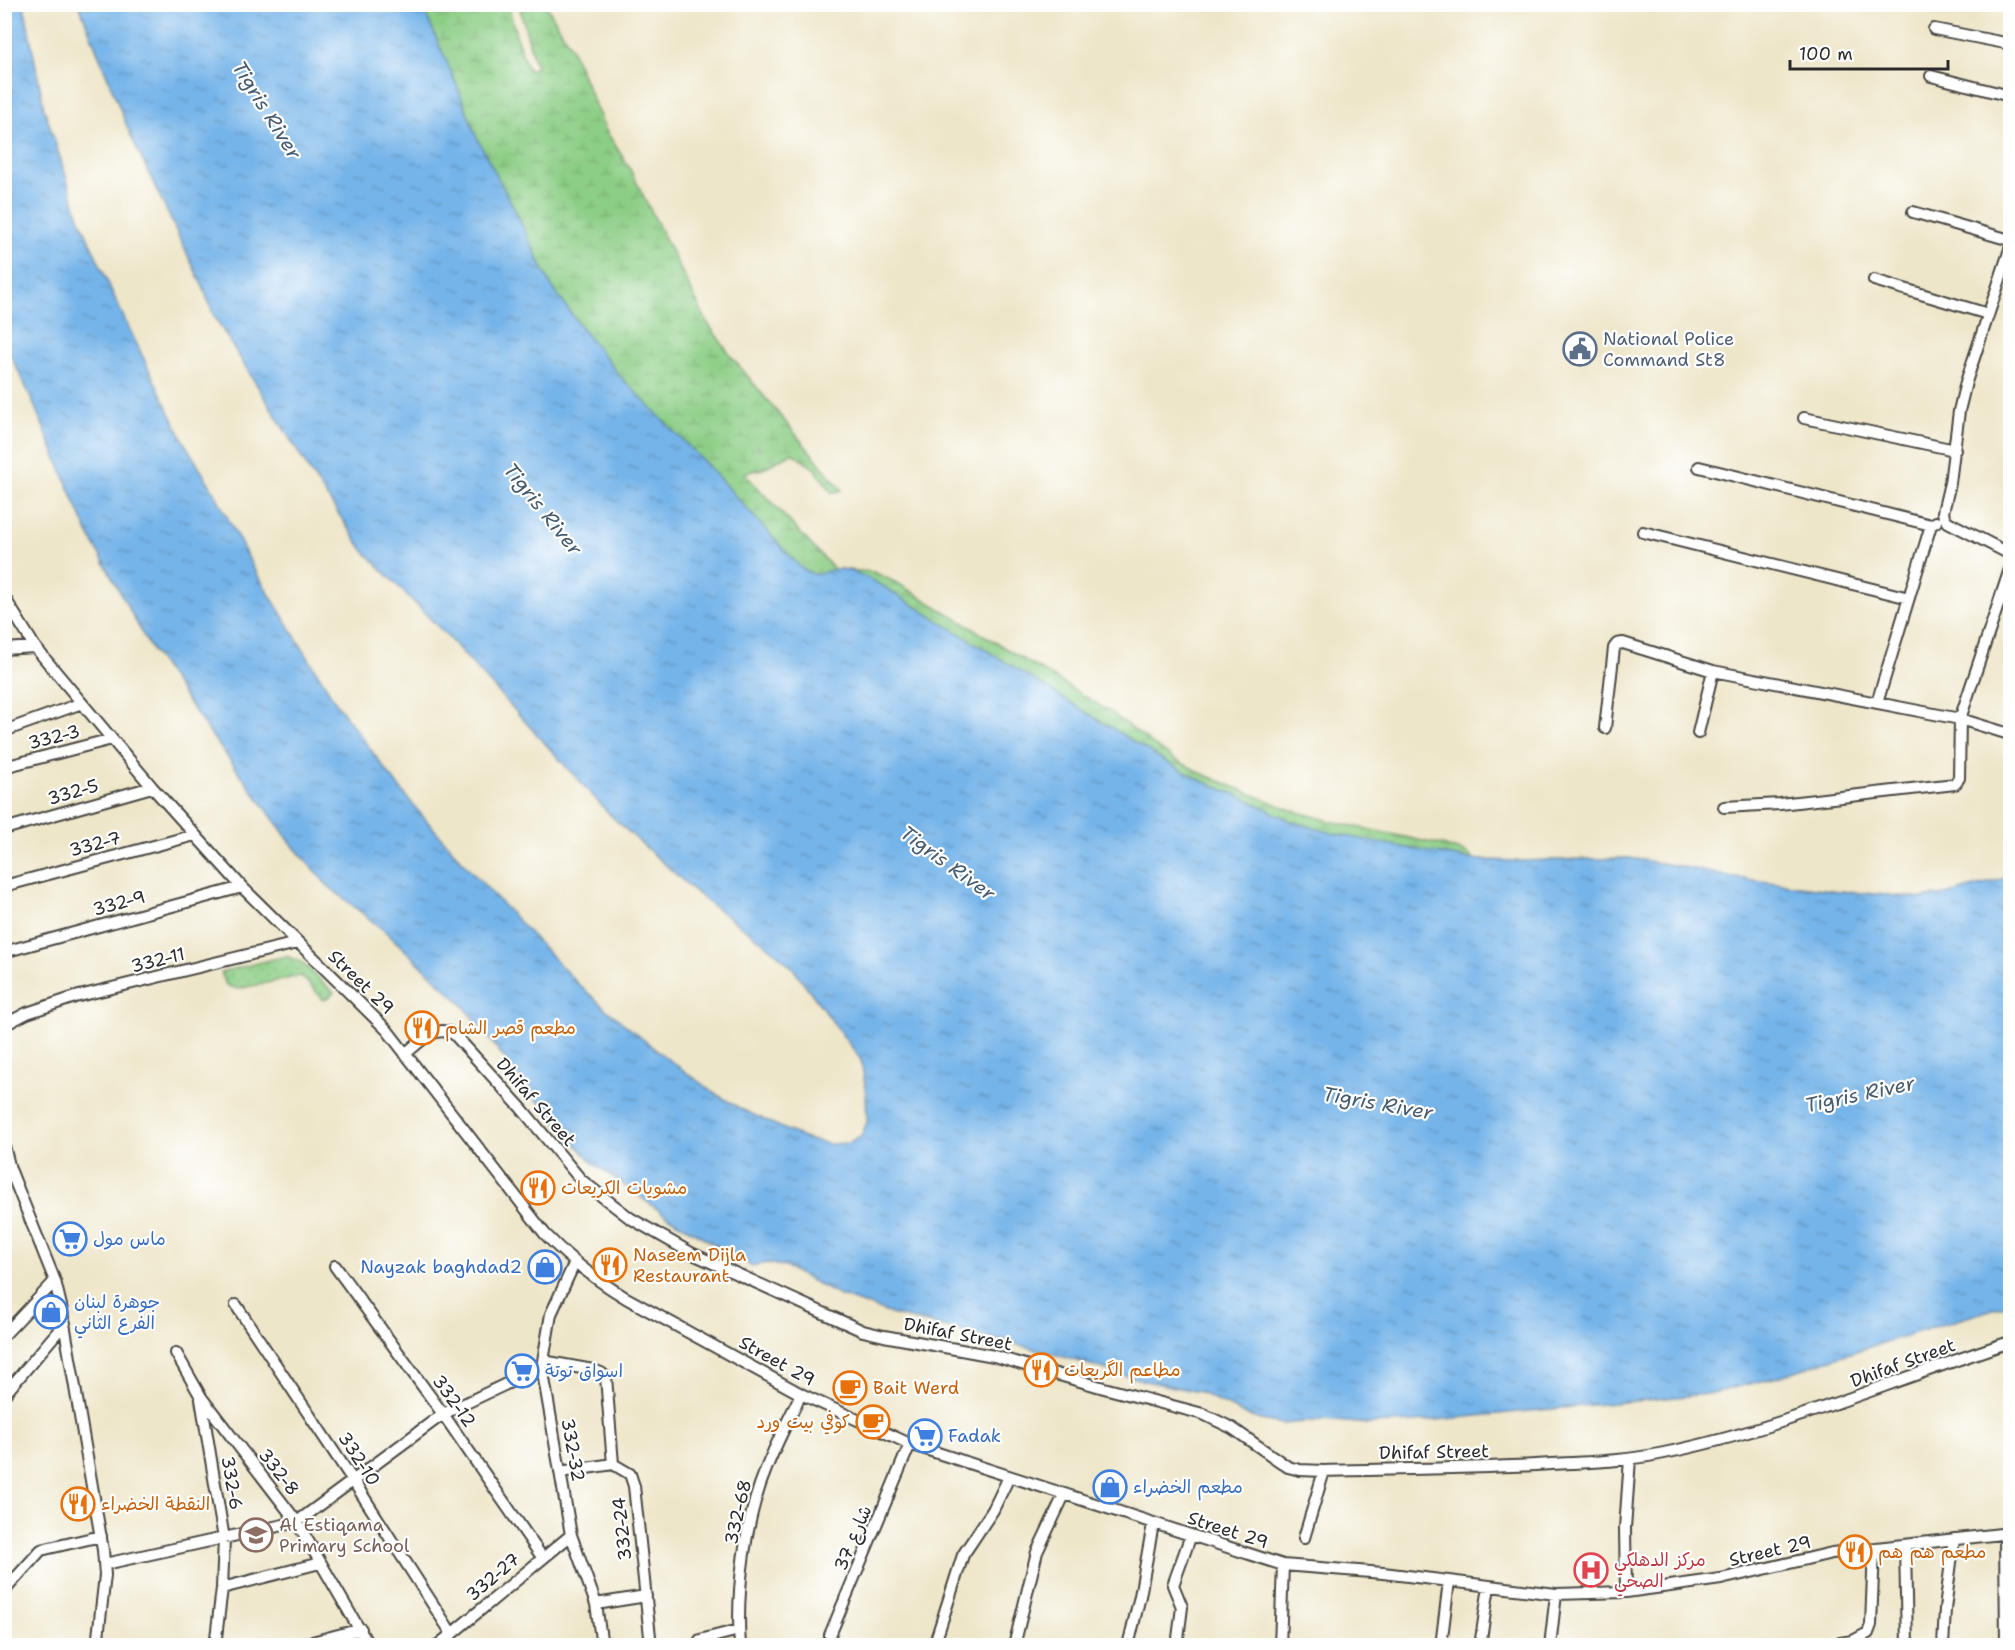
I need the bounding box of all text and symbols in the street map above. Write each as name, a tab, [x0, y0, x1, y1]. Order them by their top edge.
scale bar	[1790, 33, 1948, 71]
text: 100 m	[1799, 42, 1853, 66]
water label: Tigris River	[226, 56, 308, 165]
place label: National Police Command St8	[1603, 327, 1734, 372]
public building icon: National Police Command St8	[1562, 331, 1598, 367]
water label: Tigris River	[498, 457, 589, 561]
street label: 332-3	[26, 719, 82, 755]
street label: 332-5	[45, 773, 101, 811]
water label: Tigris River	[895, 820, 1001, 907]
street label: 332-7	[66, 826, 124, 862]
street label: 332-9	[90, 885, 148, 921]
street label: 332-11	[129, 942, 187, 978]
street label: Street 29	[323, 944, 399, 1020]
restaurant icon: مطعم قصر الشام	[404, 1010, 440, 1046]
place label: مطعم قصر الشام	[445, 1016, 576, 1042]
street label: Dhifaf Street	[491, 1053, 581, 1152]
water label: Tigris River	[1803, 1070, 1918, 1118]
water label: Tigris River	[1321, 1081, 1436, 1126]
restaurant icon: مشويات الكريعات	[520, 1170, 556, 1206]
place label: مشويات الكريعات	[561, 1176, 687, 1200]
supermarket icon: ماس مول	[52, 1221, 88, 1257]
place label: ماس مول	[93, 1227, 166, 1251]
place label: Naseem Dijla Restaurant	[633, 1243, 746, 1288]
restaurant icon: Naseem Dijla Restaurant	[592, 1247, 628, 1283]
shop icon: Nayzak baghdad2	[527, 1249, 563, 1285]
place label: Nayzak baghdad2	[360, 1255, 522, 1279]
place label: جوهرة لبنان الفرع الثاني	[74, 1290, 160, 1339]
shop icon: جوهرة لبنان الفرع الثاني	[33, 1294, 69, 1330]
street label: Dhifaf Street	[902, 1312, 1014, 1356]
street label: Street 29	[735, 1330, 819, 1392]
street label: Dhifaf Street	[1847, 1333, 1959, 1393]
restaurant icon: مطاعم الگريعات	[1023, 1352, 1059, 1388]
supermarket icon: اسواق توتة	[504, 1353, 540, 1389]
place label: مطاعم الگريعات	[1064, 1358, 1181, 1384]
place label: اسواق توتة	[545, 1359, 623, 1383]
street label: 332-12	[427, 1370, 481, 1432]
cafe icon: Bait Werd	[832, 1370, 868, 1406]
place label: Bait Werd	[873, 1376, 959, 1400]
cafe icon: كوفي بيت ورد	[855, 1404, 891, 1440]
place label: كوفي بيت ورد	[756, 1410, 850, 1435]
street label: 332-32	[556, 1416, 590, 1484]
supermarket icon: Fadak	[907, 1418, 943, 1454]
place label: Fadak	[948, 1424, 1001, 1448]
street label: 332-10	[333, 1427, 385, 1491]
street label: Dhifaf Street	[1379, 1439, 1489, 1465]
street label: 332-8	[253, 1443, 305, 1501]
street label: 332-6	[215, 1454, 249, 1512]
shop icon: مطعم الخضراء	[1092, 1469, 1128, 1505]
place label: مطعم الخضراء	[1133, 1475, 1243, 1501]
street label: 332-68	[719, 1477, 757, 1547]
restaurant icon: النقطة الخضراء	[60, 1486, 96, 1522]
place label: النقطة الخضراء	[101, 1492, 210, 1516]
street label: 332-24	[607, 1496, 637, 1562]
street label: شارع 37	[829, 1502, 877, 1574]
street label: Street 29	[1185, 1506, 1271, 1554]
place label: Al Estiqama Primary School	[279, 1513, 410, 1558]
school or university icon: Al Estiqama Primary School	[238, 1517, 274, 1553]
street label: Street 29	[1727, 1530, 1813, 1572]
restaurant icon: مطعم هم هم	[1837, 1534, 1873, 1570]
place label: مطعم هم هم	[1878, 1540, 1986, 1566]
street label: 332-27	[461, 1547, 525, 1607]
place label: مركز الدهلكي الصحي	[1614, 1548, 1706, 1597]
hospital icon: مركز الدهلكي الصحي	[1573, 1552, 1609, 1588]

